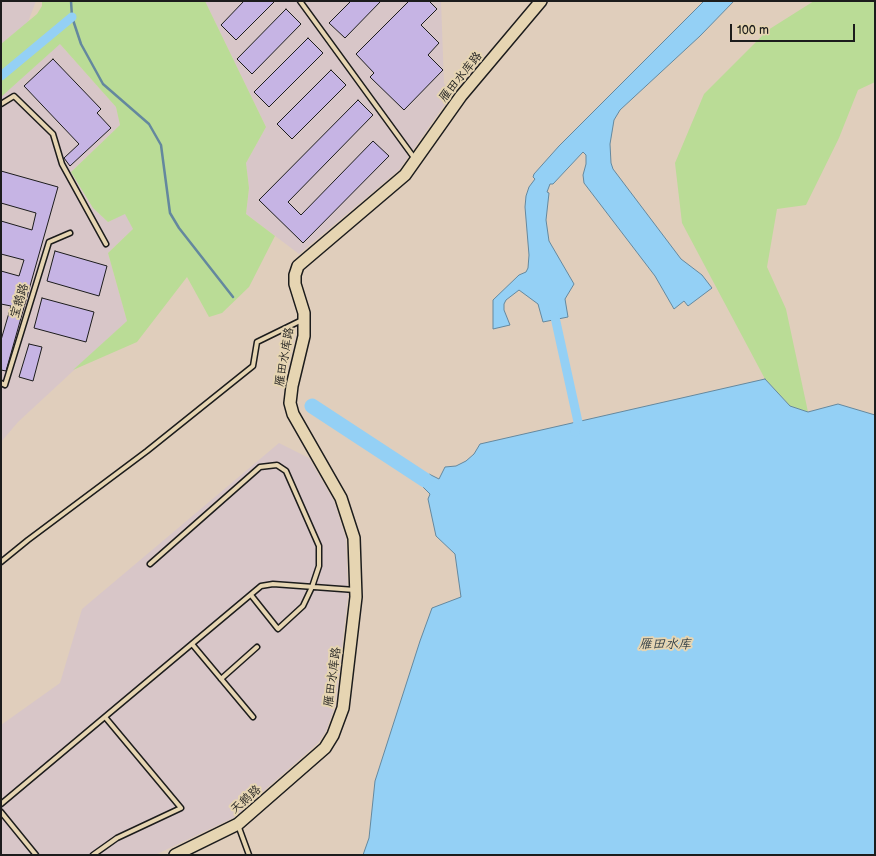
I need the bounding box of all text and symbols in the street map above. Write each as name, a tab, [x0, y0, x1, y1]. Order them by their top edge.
scale bar	[732, 16, 857, 42]
text: 100 m	[737, 23, 769, 38]
street label: 雁田水库路	[437, 49, 485, 105]
street label: 宝鹅路	[8, 282, 32, 320]
street label: 雁田水库路	[273, 326, 297, 388]
water label: 雁田水库	[639, 637, 691, 653]
street label: 雁田水库路	[322, 646, 344, 708]
street label: 天鹅路	[228, 783, 264, 817]

